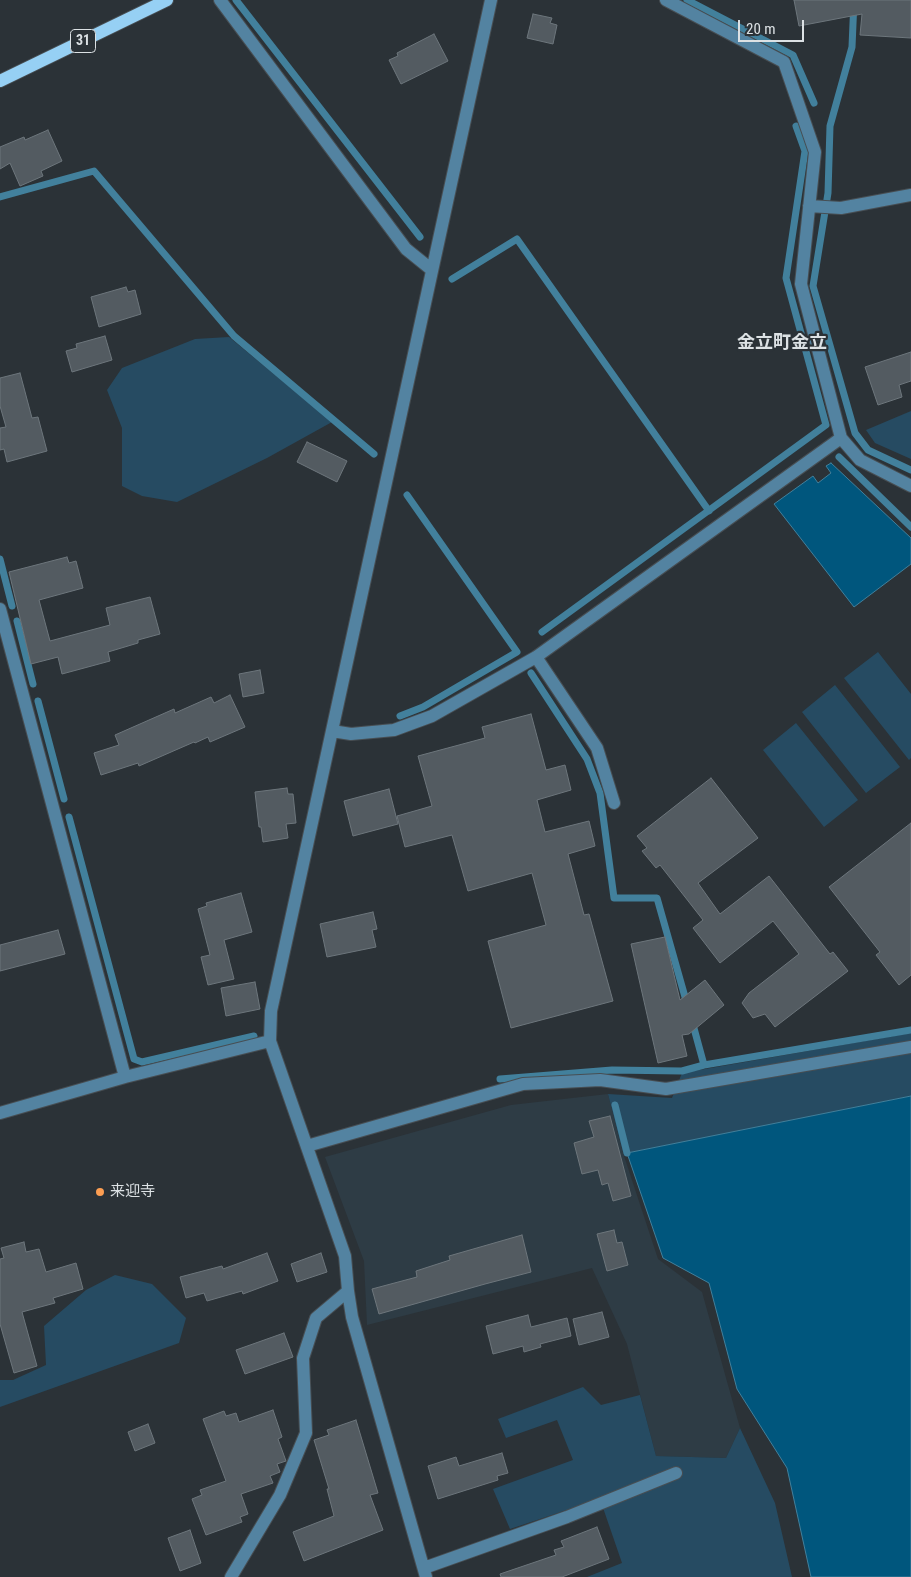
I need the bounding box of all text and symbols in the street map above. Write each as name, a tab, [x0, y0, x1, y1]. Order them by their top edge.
scale bar	[741, 10, 807, 42]
text: 20 m	[746, 20, 776, 38]
road number: 31	[70, 29, 96, 52]
district label: 金立町金立	[737, 332, 827, 354]
place label: 来迎寺	[110, 1183, 155, 1201]
marker: 来迎寺	[94, 1186, 106, 1198]

